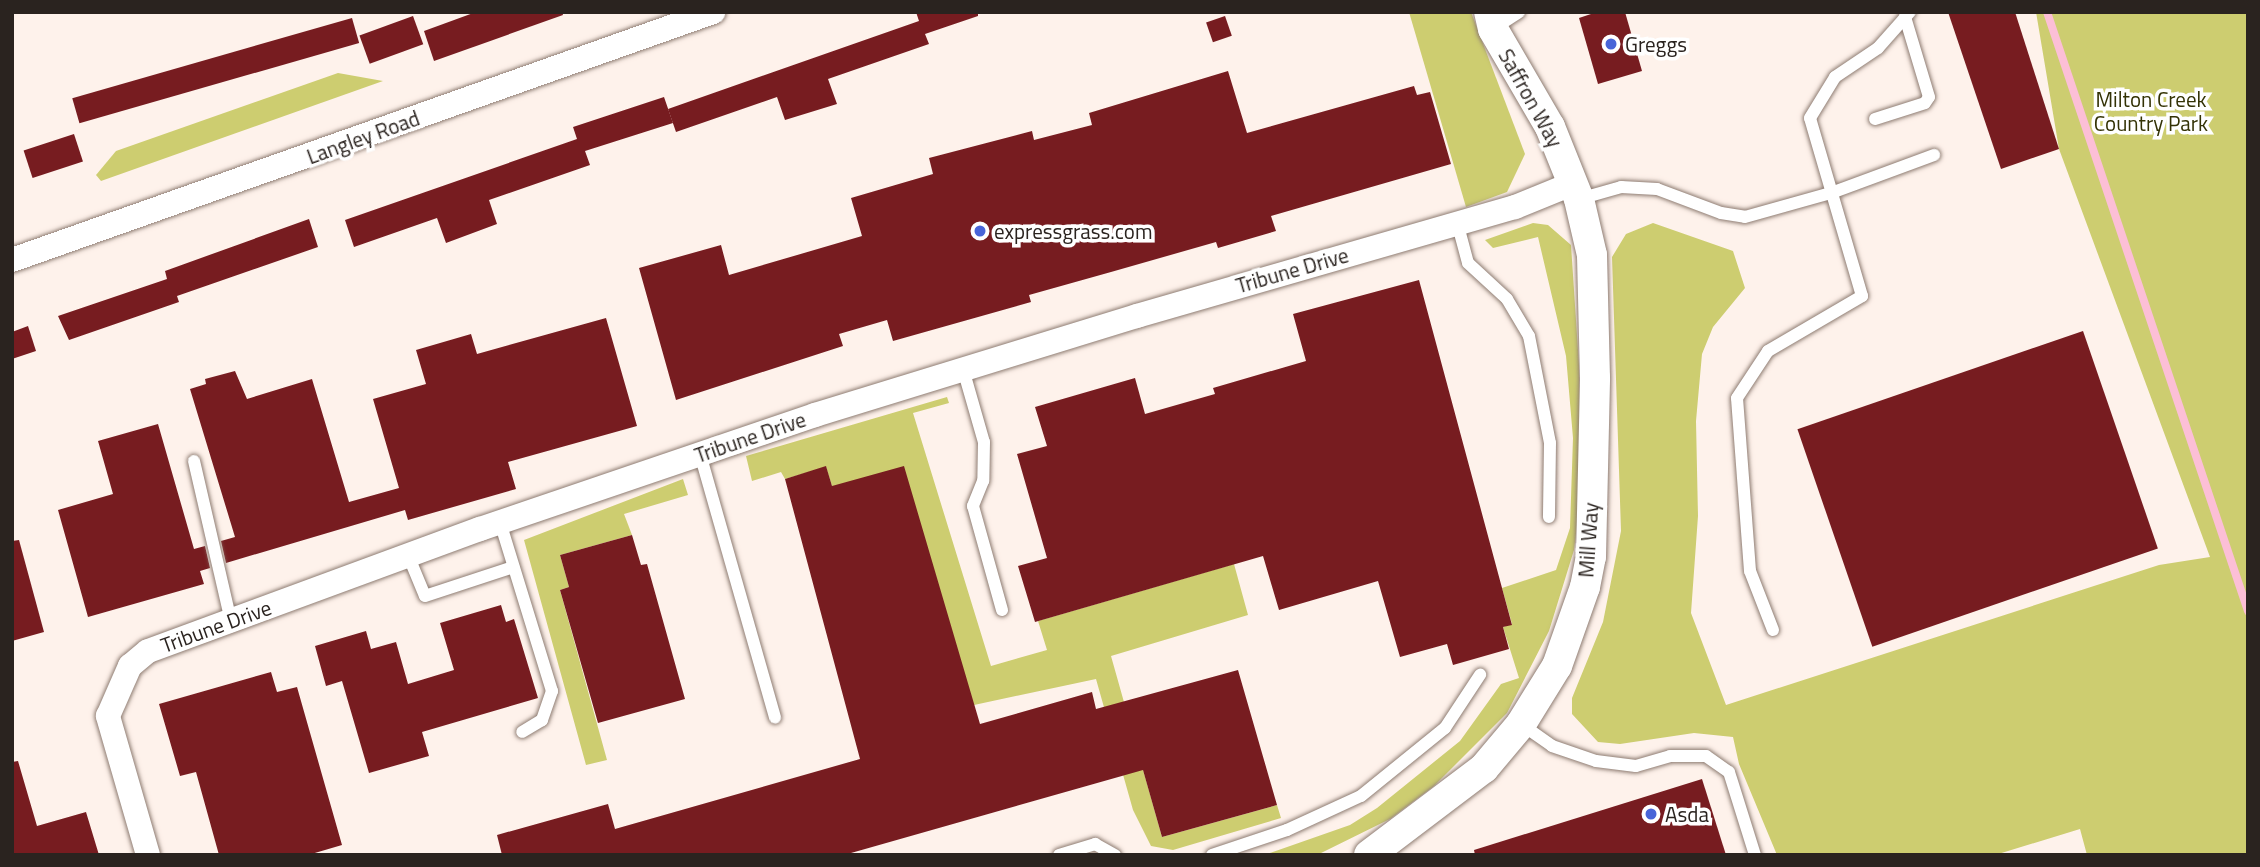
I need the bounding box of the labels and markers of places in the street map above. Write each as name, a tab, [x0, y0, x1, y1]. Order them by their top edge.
place label: Greggs	[1625, 31, 1687, 57]
marker: Greggs	[1603, 36, 1619, 52]
place label: expressgrass.com	[994, 218, 1152, 244]
marker: expressgrass.com	[972, 223, 988, 239]
place label: Asda	[1665, 801, 1709, 827]
marker: Asda	[1643, 806, 1659, 822]

